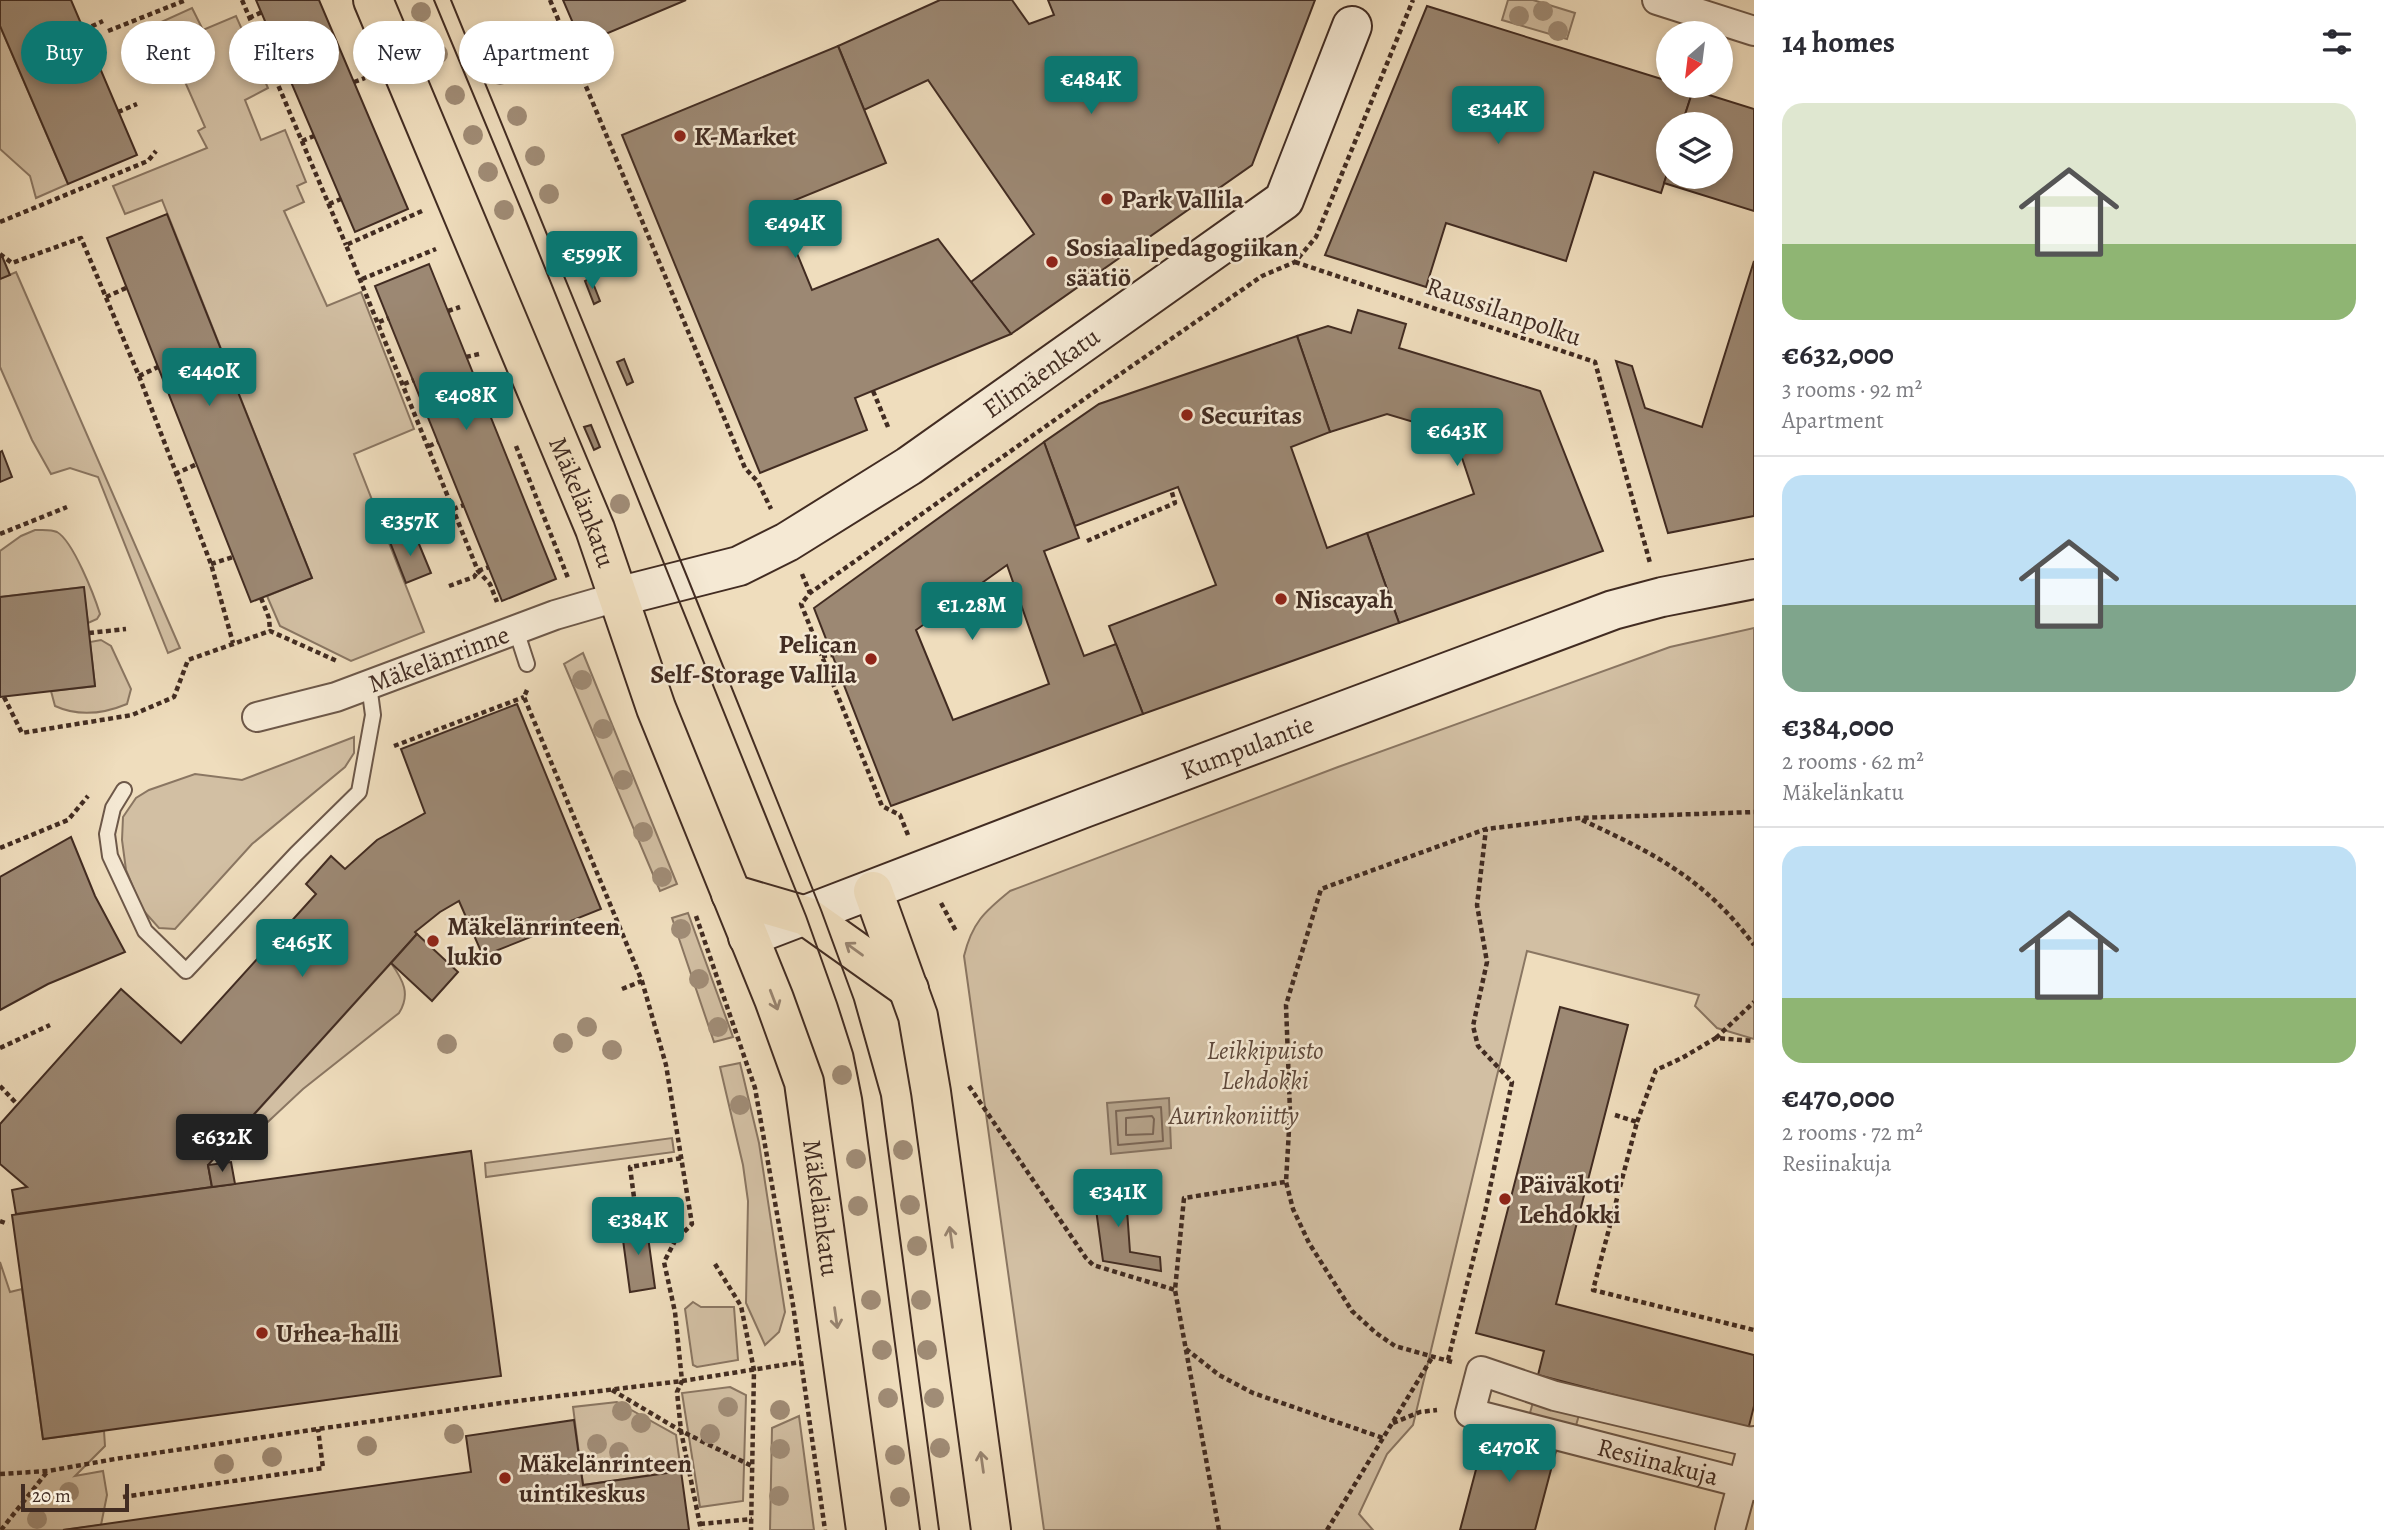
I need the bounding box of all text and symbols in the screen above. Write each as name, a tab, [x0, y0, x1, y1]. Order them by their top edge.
chip: Buy	[21, 21, 107, 84]
chip: Rent	[121, 21, 215, 84]
chip: Filters	[229, 21, 339, 84]
chip: New	[353, 21, 445, 84]
chip: Apartment	[459, 21, 614, 84]
north arrow	[1656, 21, 1732, 98]
map controls	[1656, 21, 1733, 189]
text: 14 homes	[1782, 22, 1895, 62]
icon: filters	[2318, 23, 2356, 61]
pin: €484K	[1042, 57, 1140, 116]
text: €484K	[1061, 63, 1121, 94]
pin: €344K	[1449, 86, 1547, 146]
text: €344K	[1468, 93, 1528, 124]
button: layers	[1656, 112, 1733, 189]
place label: K-Market	[694, 119, 797, 154]
marker: K-Market	[672, 128, 688, 144]
icon: home	[2006, 149, 2132, 275]
place label: Park Vallila	[1121, 182, 1244, 217]
marker: Park Vallila	[1099, 191, 1115, 207]
pin: €494K	[746, 201, 844, 260]
text: €494K	[765, 207, 825, 238]
place label: Sosiaalipedagogiikan säätiö	[1066, 230, 1299, 295]
pin: €599K	[543, 232, 641, 291]
text: €599K	[562, 238, 622, 269]
marker: Sosiaalipedagogiikan säätiö	[1044, 254, 1060, 270]
street label: Raussilanpolku	[1421, 268, 1587, 355]
street label: Elimäenkatu	[976, 319, 1108, 426]
text: €632,000	[1782, 334, 1894, 374]
pin: €440K	[160, 348, 258, 408]
text: €440K	[178, 355, 240, 386]
pin: €408K	[417, 372, 515, 432]
text: 3 rooms · 92 m²	[1782, 374, 1922, 405]
text: €408K	[435, 379, 497, 410]
place label: Securitas	[1201, 398, 1302, 433]
text: Apartment	[1782, 405, 1884, 436]
marker: Securitas	[1179, 407, 1195, 423]
pin: €643K	[1408, 408, 1506, 468]
text: €643K	[1427, 415, 1487, 446]
street label: Mäkelänkatu	[540, 431, 624, 573]
pin: €357K	[361, 498, 459, 558]
text: €357K	[381, 505, 439, 536]
icon: home	[2006, 521, 2132, 647]
pin: €1.28M	[915, 582, 1029, 642]
place label: Niscayah	[1295, 582, 1394, 617]
text: €1.28M	[937, 589, 1007, 620]
marker: Niscayah	[1273, 591, 1289, 607]
street label: Mäkelänrinne	[363, 617, 514, 701]
place label: Pelican Self-Storage Vallila	[650, 627, 857, 692]
marker: Pelican Self-Storage Vallila	[863, 651, 879, 667]
text: €384,000	[1782, 706, 1894, 746]
street label: Kumpulantie	[1176, 707, 1319, 788]
text: 2 rooms · 62 m²	[1782, 746, 1924, 777]
text: Mäkelänkatu	[1782, 777, 1904, 808]
icon: home	[2006, 892, 2132, 1018]
place label: Mäkelänrinteen lukio	[447, 909, 620, 974]
pin: €465K	[253, 920, 351, 979]
text: €465K	[272, 926, 332, 957]
marker: Mäkelänrinteen lukio	[425, 933, 441, 949]
one-way arrow	[845, 942, 864, 956]
one-way arrow	[769, 989, 781, 1011]
park label: Leikkipuisto Lehdokki	[1207, 1033, 1323, 1098]
text: €470,000	[1782, 1077, 1895, 1117]
park label: Aurinkoniitty	[1167, 1098, 1299, 1133]
pin: €632K	[173, 1114, 271, 1174]
text: 2 rooms · 72 m²	[1782, 1117, 1923, 1148]
text: €632K	[192, 1121, 252, 1152]
street label: Mäkelänkatu	[794, 1137, 848, 1279]
text: Resiinakuja	[1782, 1148, 1892, 1179]
place label: Päiväkoti Lehdokki	[1519, 1167, 1621, 1232]
pin: €341K	[1069, 1170, 1167, 1229]
text: €341K	[1089, 1176, 1147, 1207]
marker: Päiväkoti Lehdokki	[1497, 1191, 1513, 1207]
pin: €384K	[589, 1198, 687, 1257]
text: €384K	[608, 1204, 668, 1235]
one-way arrow	[944, 1226, 957, 1249]
one-way arrow	[830, 1307, 843, 1329]
place label: Urhea-halli	[276, 1316, 399, 1351]
marker: Urhea-halli	[254, 1325, 270, 1341]
pin: €470K	[1460, 1424, 1558, 1484]
street label: Resiinakuja	[1593, 1429, 1722, 1494]
text: €470K	[1479, 1431, 1539, 1462]
place label: Mäkelänrinteen uintikeskus	[519, 1446, 692, 1511]
one-way arrow	[975, 1452, 988, 1474]
marker: Mäkelänrinteen uintikeskus	[497, 1470, 513, 1486]
scale bar	[21, 1481, 130, 1513]
text: 20 m	[32, 1483, 71, 1509]

